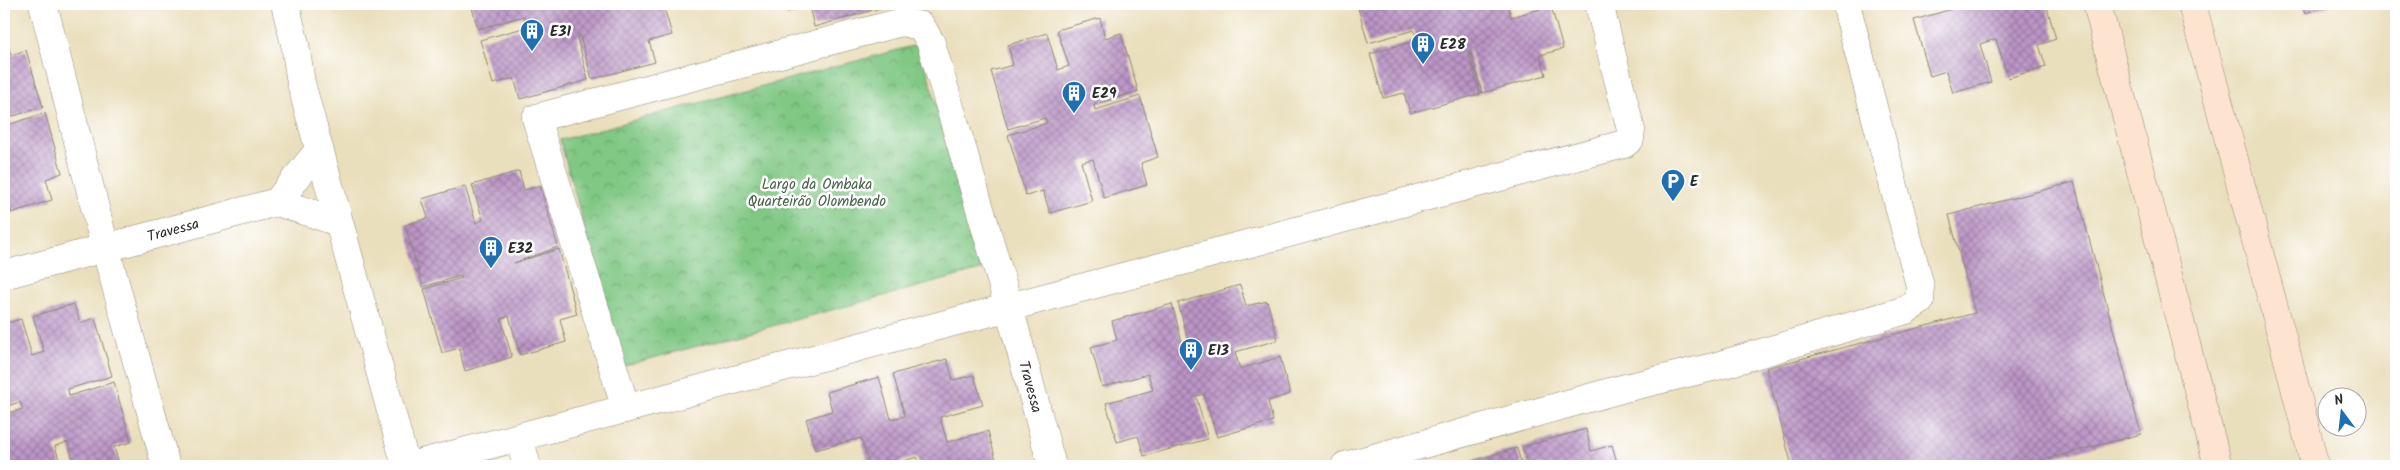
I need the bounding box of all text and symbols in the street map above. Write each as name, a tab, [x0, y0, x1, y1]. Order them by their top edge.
building icon: E31	[519, 18, 545, 52]
place label: E31	[550, 20, 571, 44]
building icon: E28	[1410, 31, 1436, 65]
place label: E28	[1440, 33, 1466, 57]
building icon: E29	[1061, 80, 1087, 114]
place label: E29	[1092, 82, 1117, 106]
parking icon: E	[1660, 168, 1686, 202]
place label: E	[1690, 170, 1699, 194]
park label: Largo da Ombaka Quarteirão Olombendo	[748, 173, 886, 214]
street label: Travessa	[145, 212, 202, 249]
building icon: E32	[478, 235, 504, 269]
place label: E32	[508, 237, 533, 261]
building icon: E13	[1178, 337, 1204, 371]
place label: E13	[1208, 339, 1229, 363]
street label: Travessa	[1011, 358, 1048, 416]
north arrow	[2318, 388, 2368, 438]
text: N	[2332, 389, 2346, 412]

